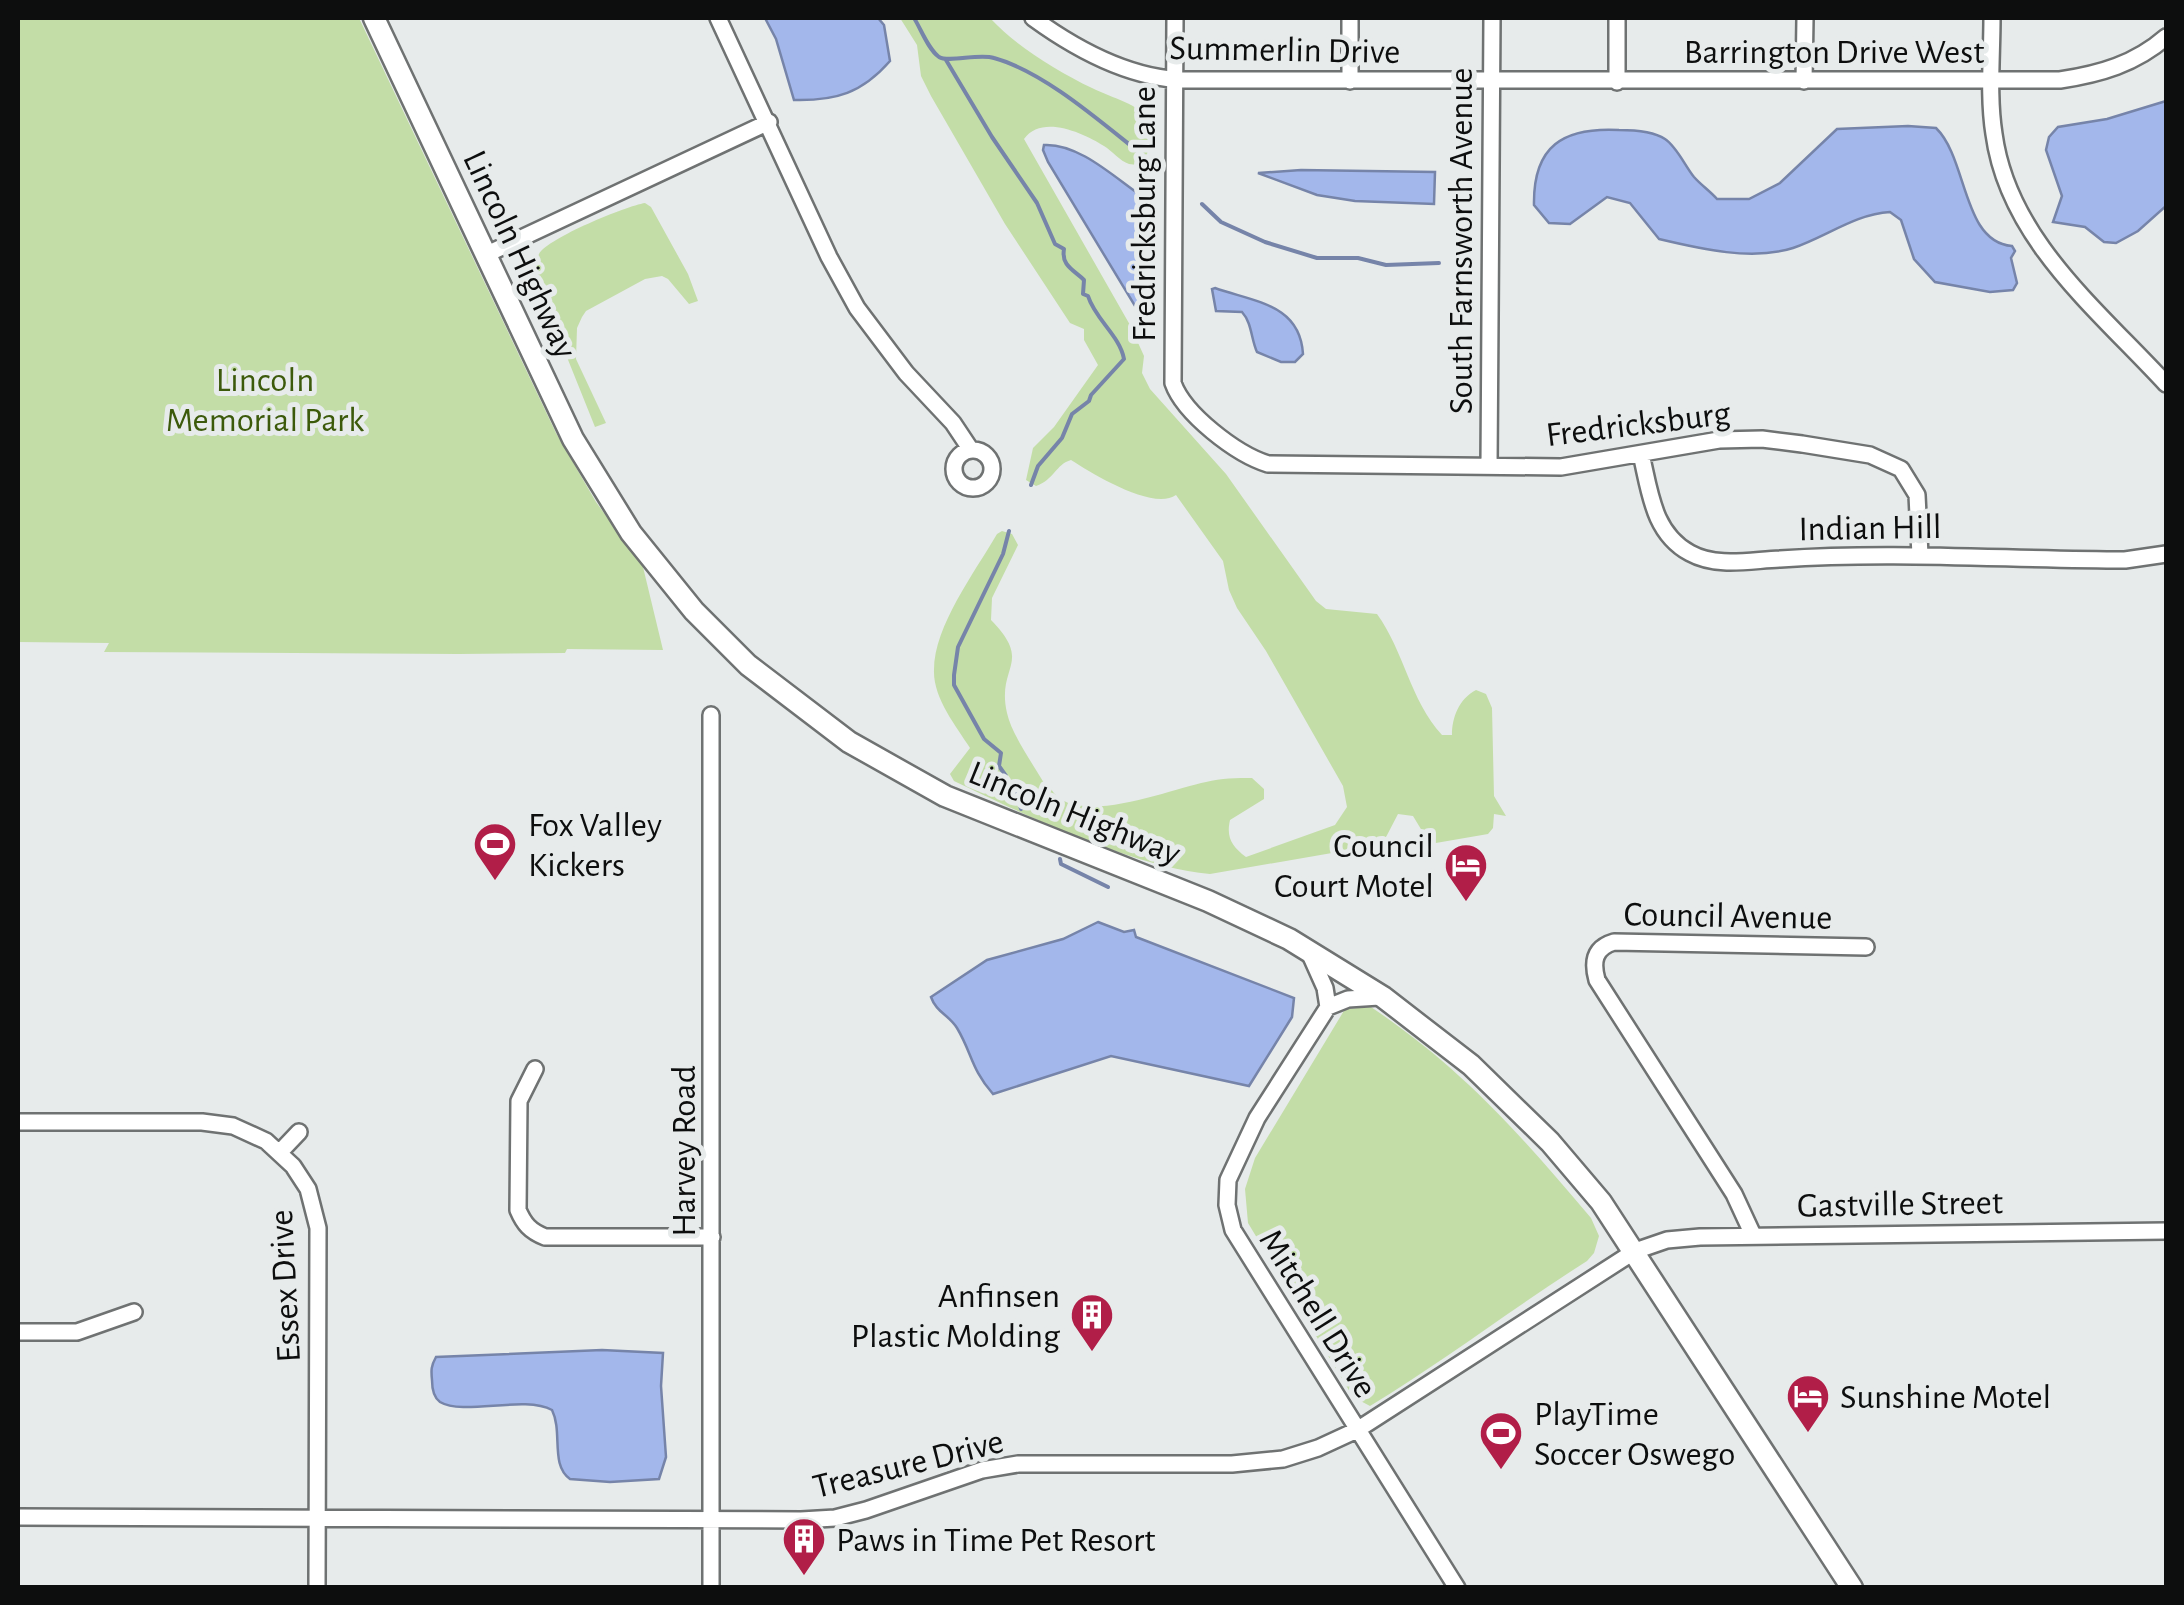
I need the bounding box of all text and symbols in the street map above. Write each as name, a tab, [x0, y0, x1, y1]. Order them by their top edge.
street label: Summerlin Drive	[1169, 31, 1401, 70]
street label: Barrington Drive West	[1684, 35, 1984, 70]
street label: South Farnsworth Avenue	[1444, 68, 1479, 414]
street label: Fredricksburg Lane	[1127, 86, 1162, 342]
street label: Lincoln Highway	[456, 145, 583, 364]
park label: Lincoln Memorial Park	[166, 363, 364, 438]
street label: Fredricksburg	[1544, 396, 1732, 453]
street label: Indian Hill	[1798, 510, 1942, 547]
street label: Lincoln Highway	[964, 755, 1185, 872]
place label: Fox Valley Kickers	[528, 808, 662, 883]
sports icon: Fox Valley Kickers	[472, 821, 518, 882]
place label: Council Court Motel	[1274, 829, 1434, 904]
hotel icon: Council Court Motel	[1443, 842, 1489, 903]
street label: Council Avenue	[1623, 897, 1833, 936]
street label: Harvey Road	[667, 1065, 702, 1237]
street label: Gastville Street	[1797, 1185, 2003, 1224]
street label: Essex Drive	[264, 1209, 307, 1363]
street label: Mitchell Drive	[1252, 1224, 1383, 1404]
place label: Anfinsen Plastic Molding	[851, 1279, 1060, 1354]
building icon: Anfinsen Plastic Molding	[1069, 1292, 1115, 1353]
hotel icon: Sunshine Motel	[1785, 1373, 1831, 1434]
place label: Sunshine Motel	[1840, 1380, 2051, 1415]
place label: PlayTime Soccer Oswego	[1534, 1397, 1735, 1472]
sports icon: PlayTime Soccer Oswego	[1478, 1410, 1524, 1471]
street label: Treasure Drive	[810, 1424, 1007, 1505]
building icon: Paws in Time Pet Resort	[781, 1516, 827, 1577]
place label: Paws in Time Pet Resort	[836, 1523, 1156, 1558]

